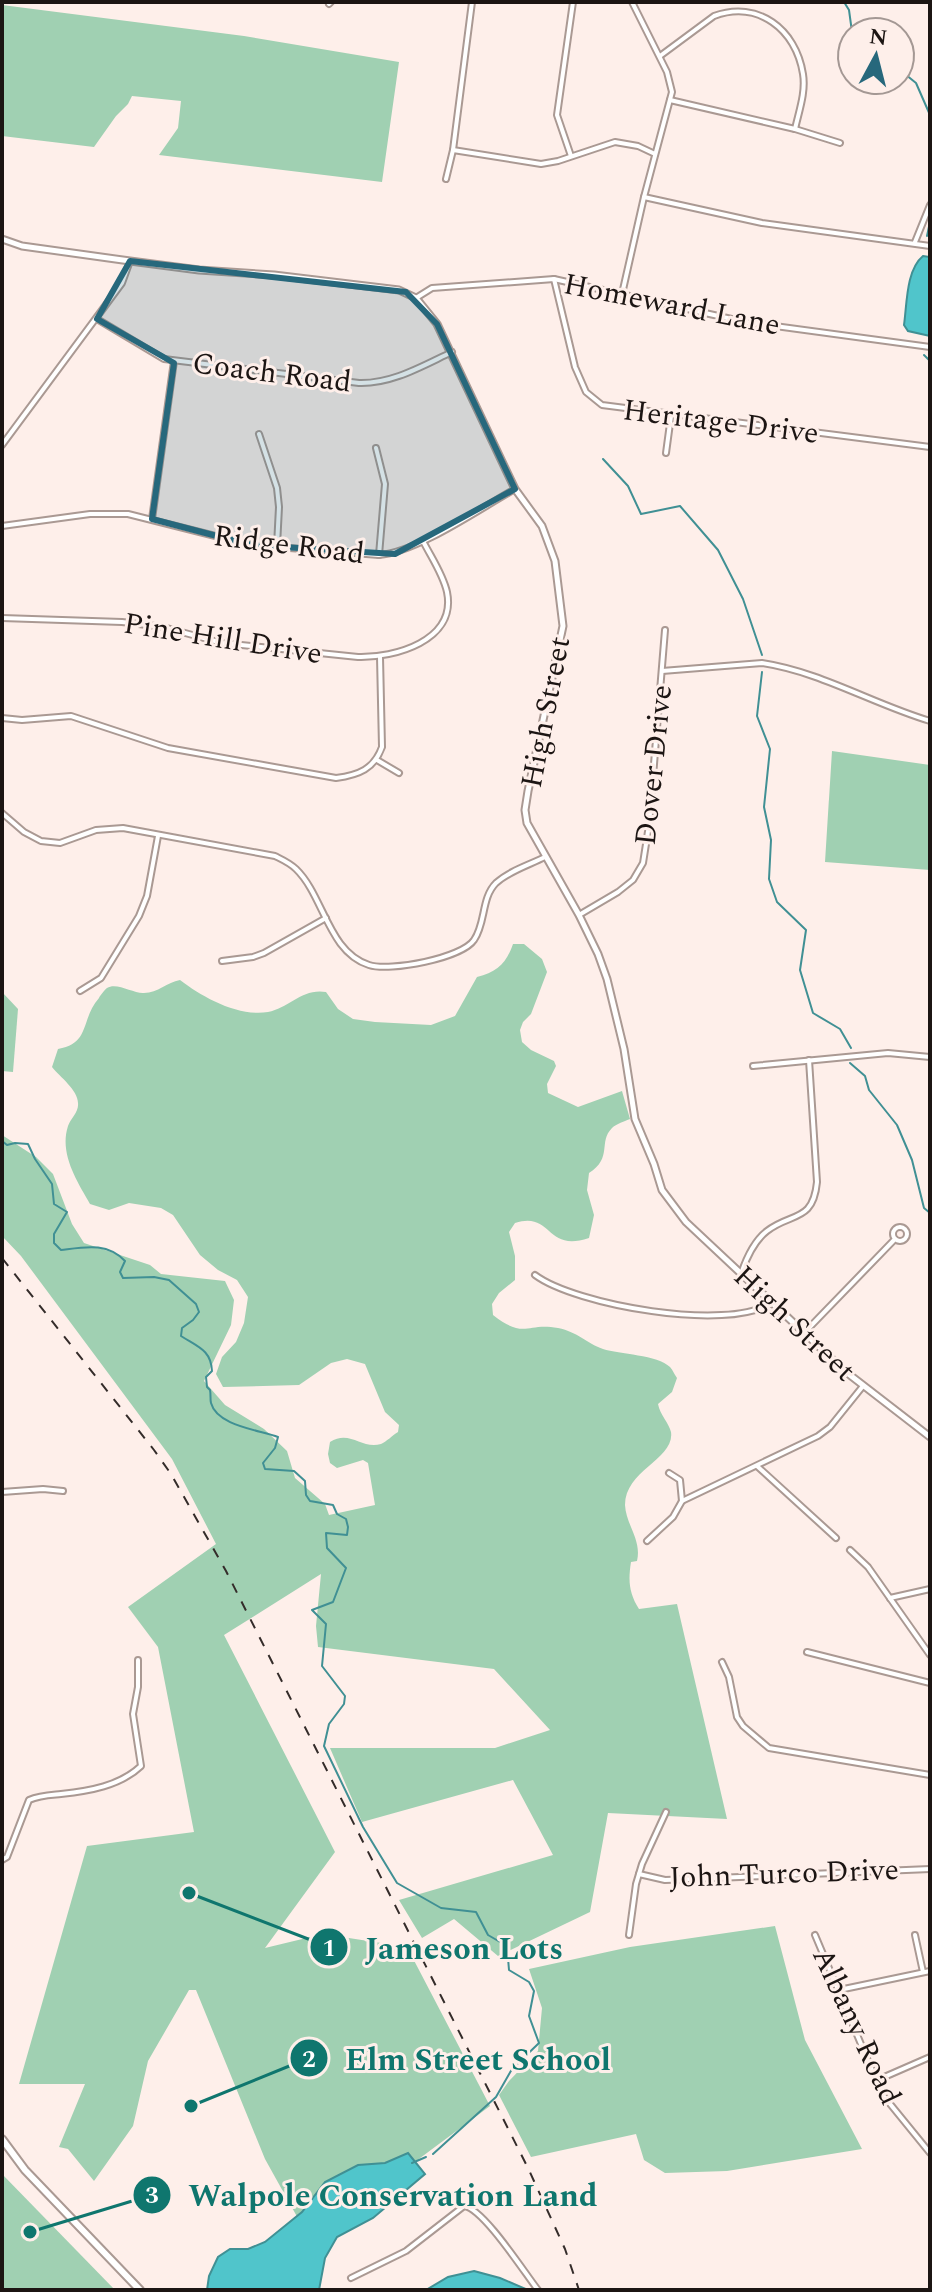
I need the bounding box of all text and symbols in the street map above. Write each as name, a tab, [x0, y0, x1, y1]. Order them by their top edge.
north arrow	[836, 16, 916, 96]
text: N	[867, 20, 889, 55]
street label: Homeward Lane	[560, 261, 784, 349]
street label: Coach Road	[190, 340, 354, 406]
street label: Heritage Drive	[620, 387, 821, 457]
street label: Ridge Road	[211, 513, 367, 577]
street label: Pine Hill Drive	[120, 601, 325, 677]
street label: High Street	[509, 632, 583, 792]
street label: Dover Drive	[623, 683, 685, 848]
street label: High Street	[723, 1255, 866, 1393]
street label: John Turco Drive	[668, 1847, 900, 1901]
callout: Jameson Lots	[309, 1919, 579, 1975]
text: Jameson Lots	[365, 1925, 563, 1974]
text: 1	[322, 1931, 336, 1967]
street label: Albany Road	[799, 1940, 913, 2113]
callout: Elm Street School	[289, 2030, 627, 2086]
text: Elm Street School	[345, 2036, 611, 2085]
text: 2	[302, 2042, 316, 2078]
callout: Walpole Conservation Land	[132, 2167, 613, 2223]
text: Walpole Conservation Land	[188, 2172, 598, 2221]
text: 3	[145, 2178, 159, 2214]

